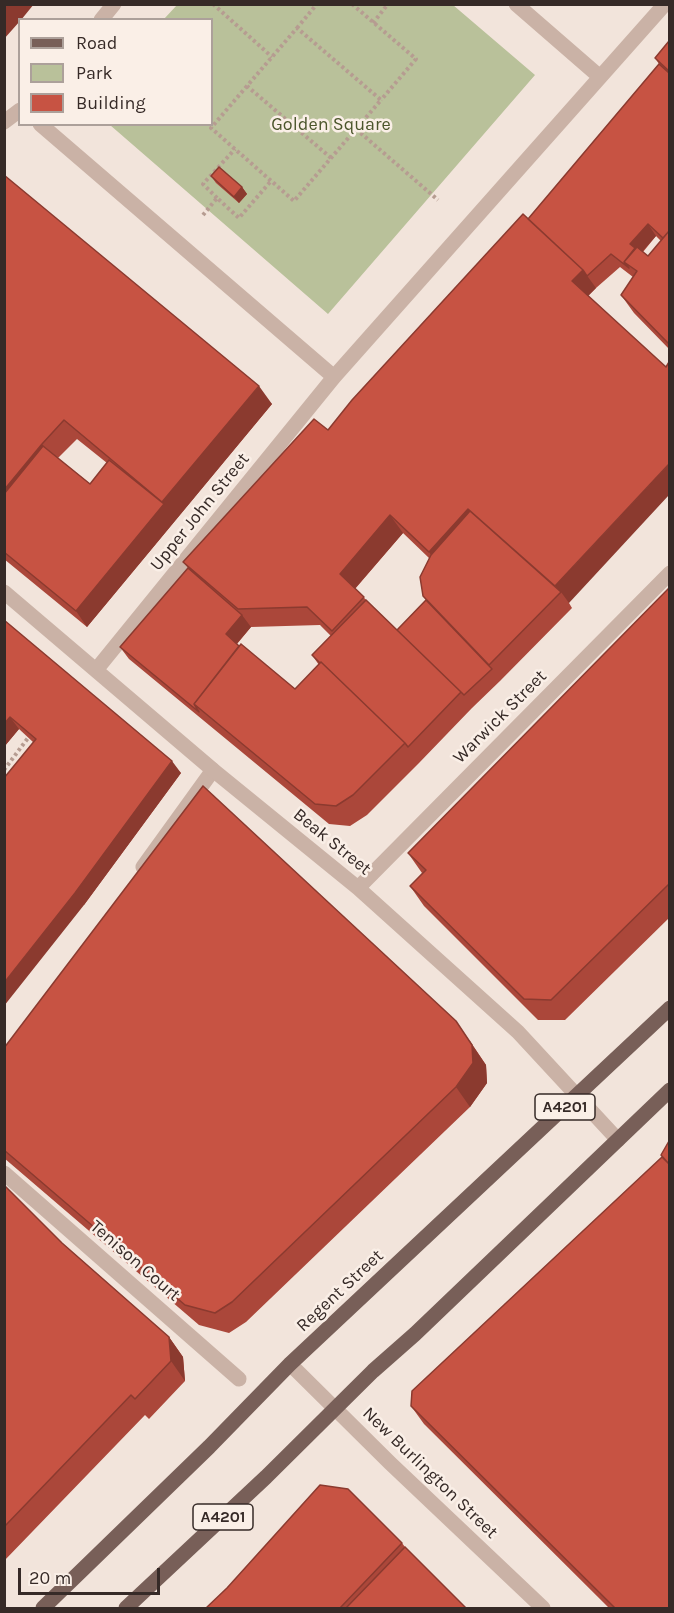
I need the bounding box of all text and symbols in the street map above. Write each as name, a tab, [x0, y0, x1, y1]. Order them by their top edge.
legend	[18, 18, 213, 126]
text: Road	[76, 32, 117, 54]
text: Park	[76, 62, 113, 84]
text: Building	[76, 92, 146, 114]
park label: Golden Square	[271, 114, 391, 136]
street label: Upper John Street	[146, 449, 254, 575]
street label: Warwick Street	[449, 666, 551, 768]
street label: Beak Street	[289, 804, 375, 880]
road number: A4201	[535, 1094, 595, 1120]
street label: Tenison Court	[85, 1216, 185, 1306]
street label: Regent Street	[292, 1245, 388, 1337]
street label: New Burlington Street	[358, 1403, 502, 1543]
road number: A4201	[193, 1504, 253, 1530]
scale bar	[21, 1556, 164, 1594]
text: 20 m	[29, 1567, 71, 1589]

